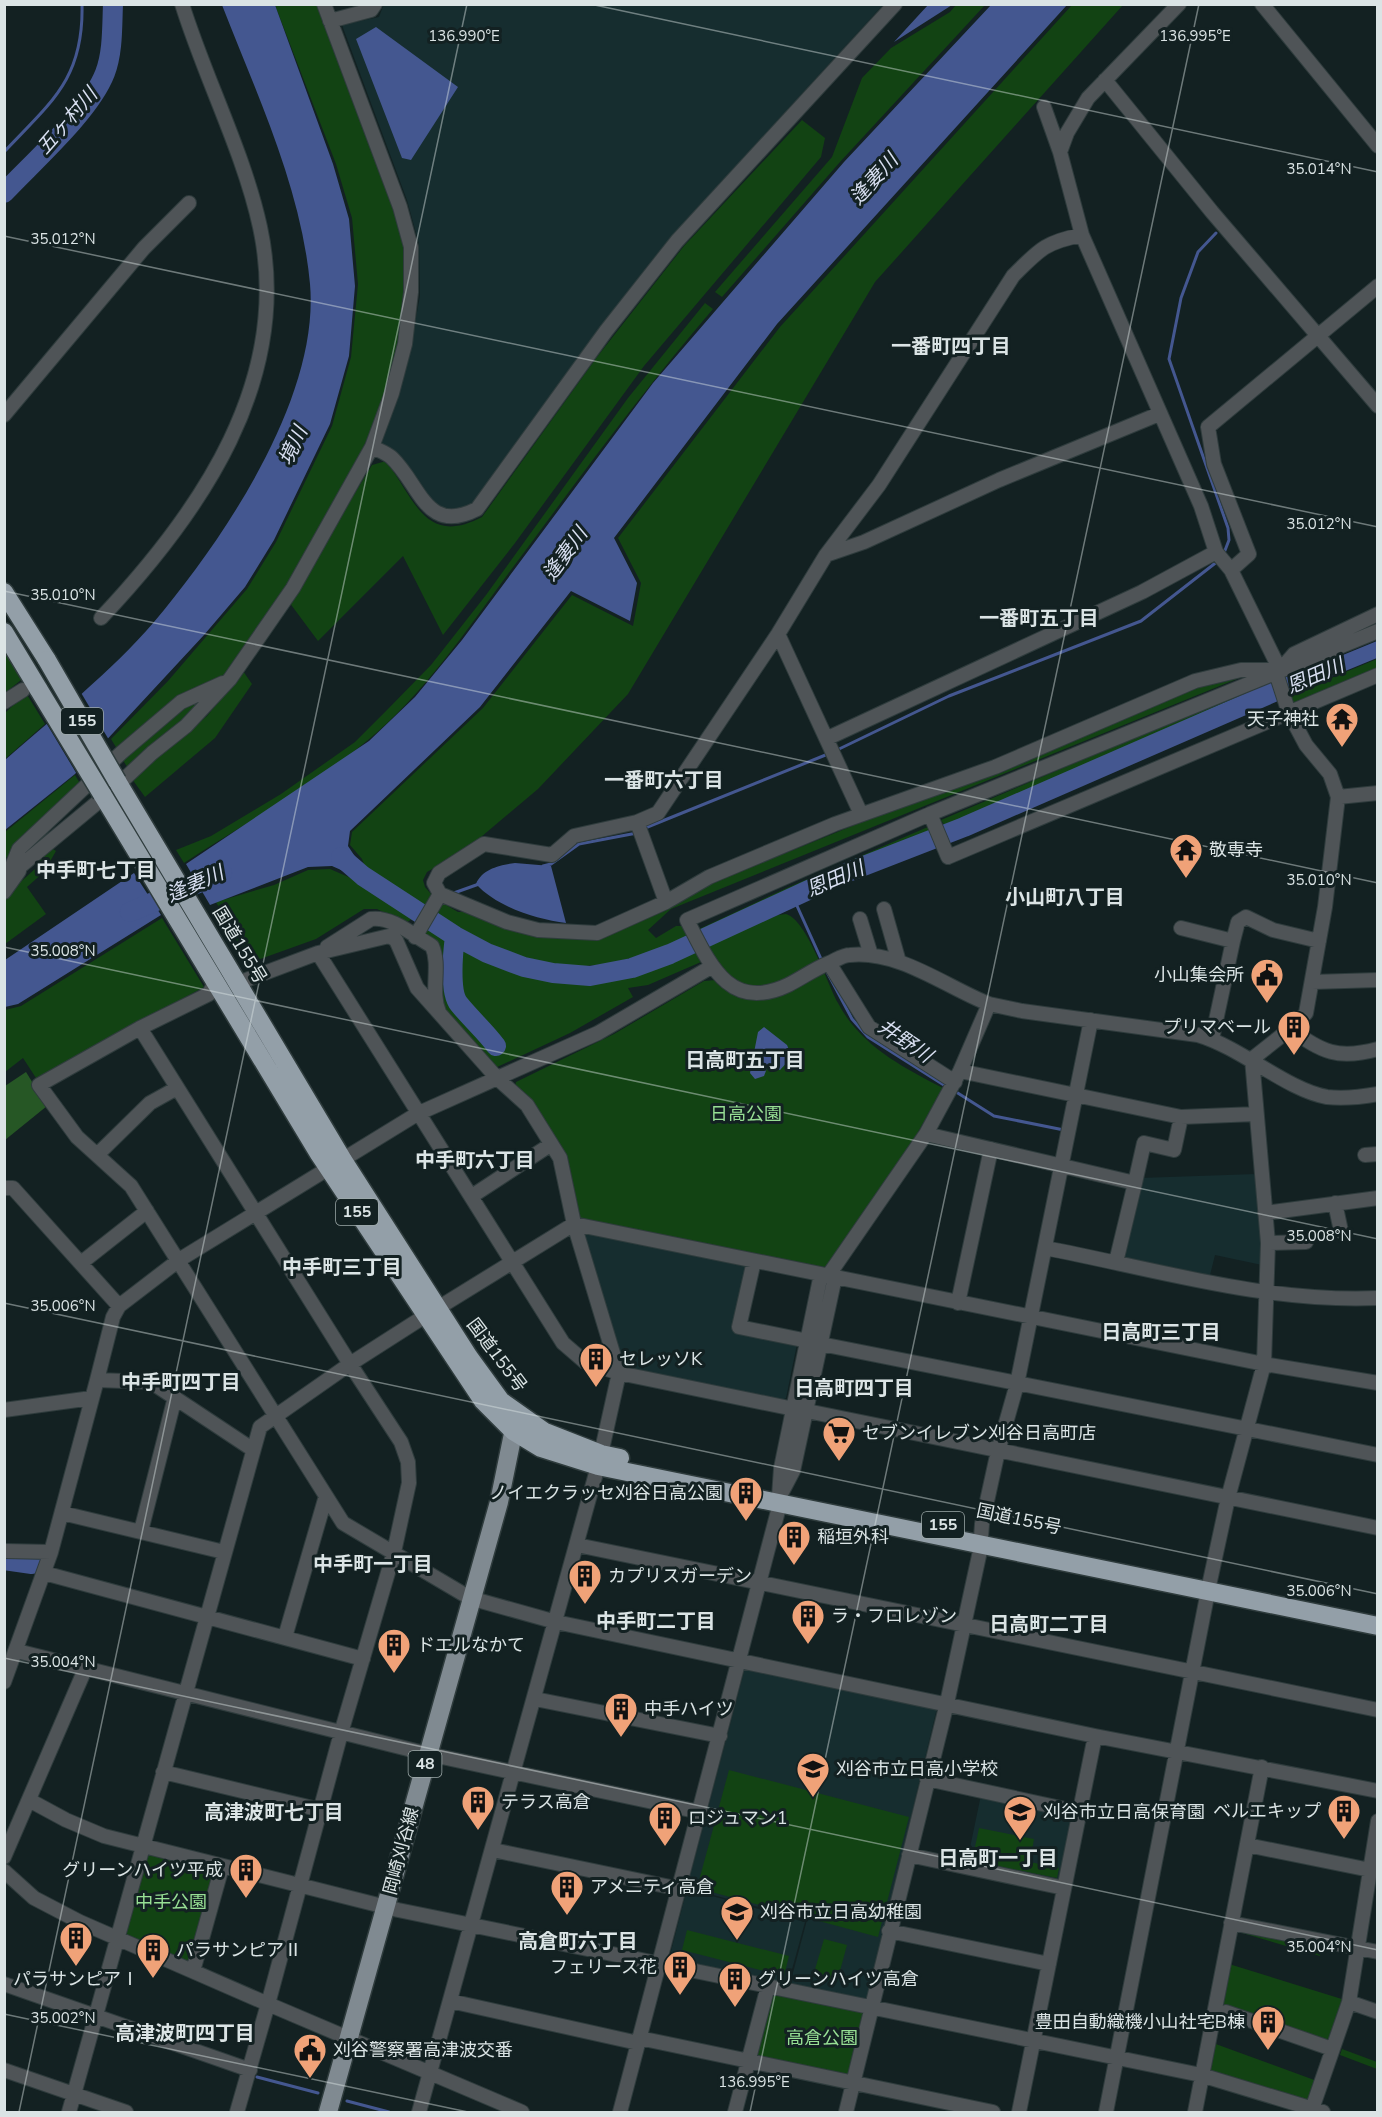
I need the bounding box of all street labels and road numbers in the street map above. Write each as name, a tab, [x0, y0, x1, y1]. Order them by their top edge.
road number: 155	[61, 708, 103, 734]
street label: 国道155号	[207, 902, 273, 988]
road number: 155	[336, 1199, 378, 1225]
street label: 国道155号	[461, 1313, 533, 1397]
street label: 国道155号	[974, 1498, 1064, 1540]
road number: 155	[922, 1512, 964, 1538]
road number: 48	[408, 1751, 442, 1777]
street label: 岡崎刈谷線	[378, 1804, 424, 1898]

